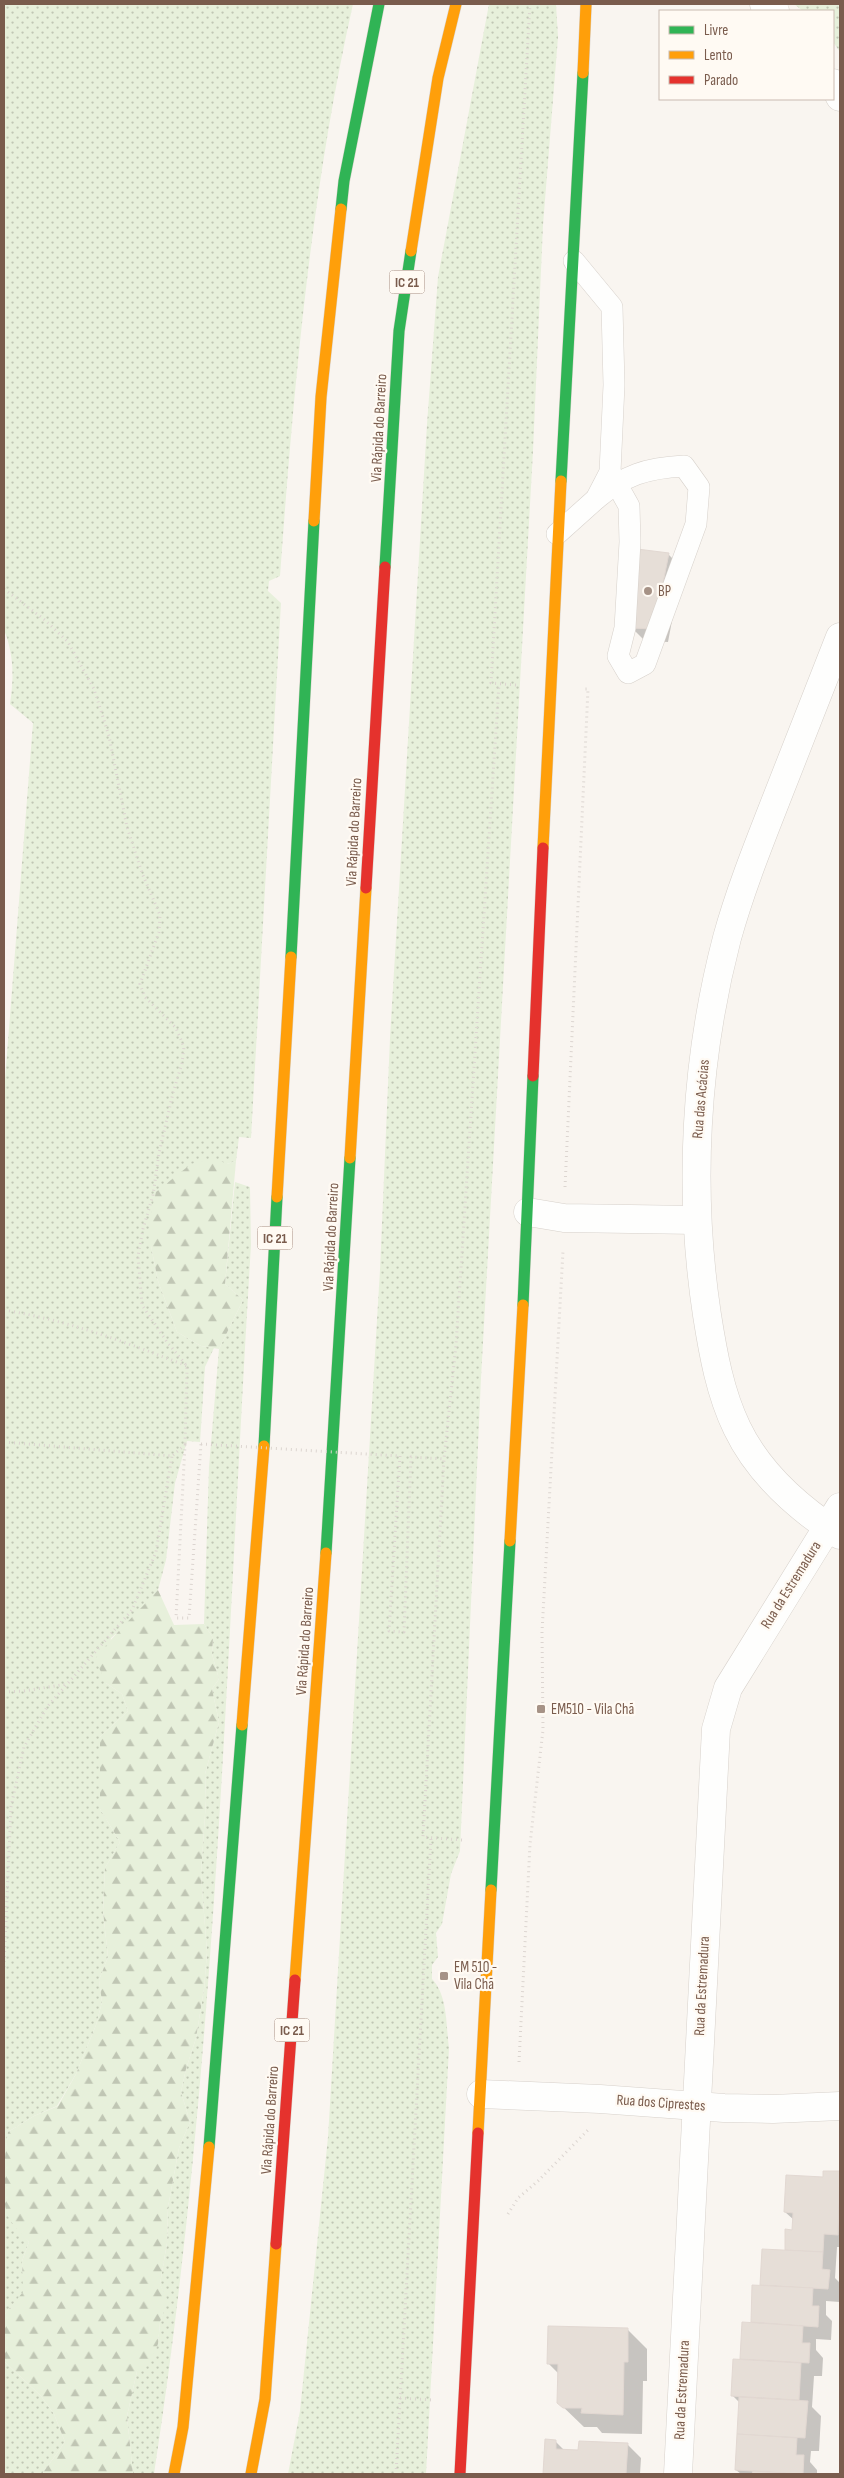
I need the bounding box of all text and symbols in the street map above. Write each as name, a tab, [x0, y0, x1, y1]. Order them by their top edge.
legend	[659, 10, 834, 100]
text: Livre	[704, 21, 728, 40]
text: Lento	[704, 46, 733, 65]
text: Parado	[704, 71, 738, 90]
road number: IC 21	[390, 270, 424, 294]
street label: Via Rápida do Barreiro	[367, 373, 391, 483]
place label: BP	[658, 582, 671, 601]
marker: BP	[642, 585, 654, 597]
street label: Via Rápida do Barreiro	[342, 777, 366, 887]
street label: Rua das Acácias	[688, 1059, 714, 1139]
street label: Via Rápida do Barreiro	[319, 1182, 343, 1292]
road number: IC 21	[258, 1226, 292, 1250]
street label: Rua da Estremadura	[757, 1537, 826, 1632]
street label: Via Rápida do Barreiro	[292, 1586, 318, 1696]
place label: EM510 - Vila Chã	[551, 1700, 635, 1719]
marker: EM510 - Vila Chã	[535, 1703, 547, 1715]
street label: Rua da Estremadura	[690, 1935, 714, 2036]
place label: EM 510 - Vila Chã	[454, 1958, 497, 1994]
marker: EM 510 - Vila Chã	[438, 1970, 450, 1982]
road number: IC 21	[274, 2018, 310, 2042]
street label: Via Rápida do Barreiro	[257, 2065, 283, 2175]
street label: Rua dos Ciprestes	[616, 2090, 706, 2116]
street label: Rua da Estremadura	[670, 2339, 694, 2440]

